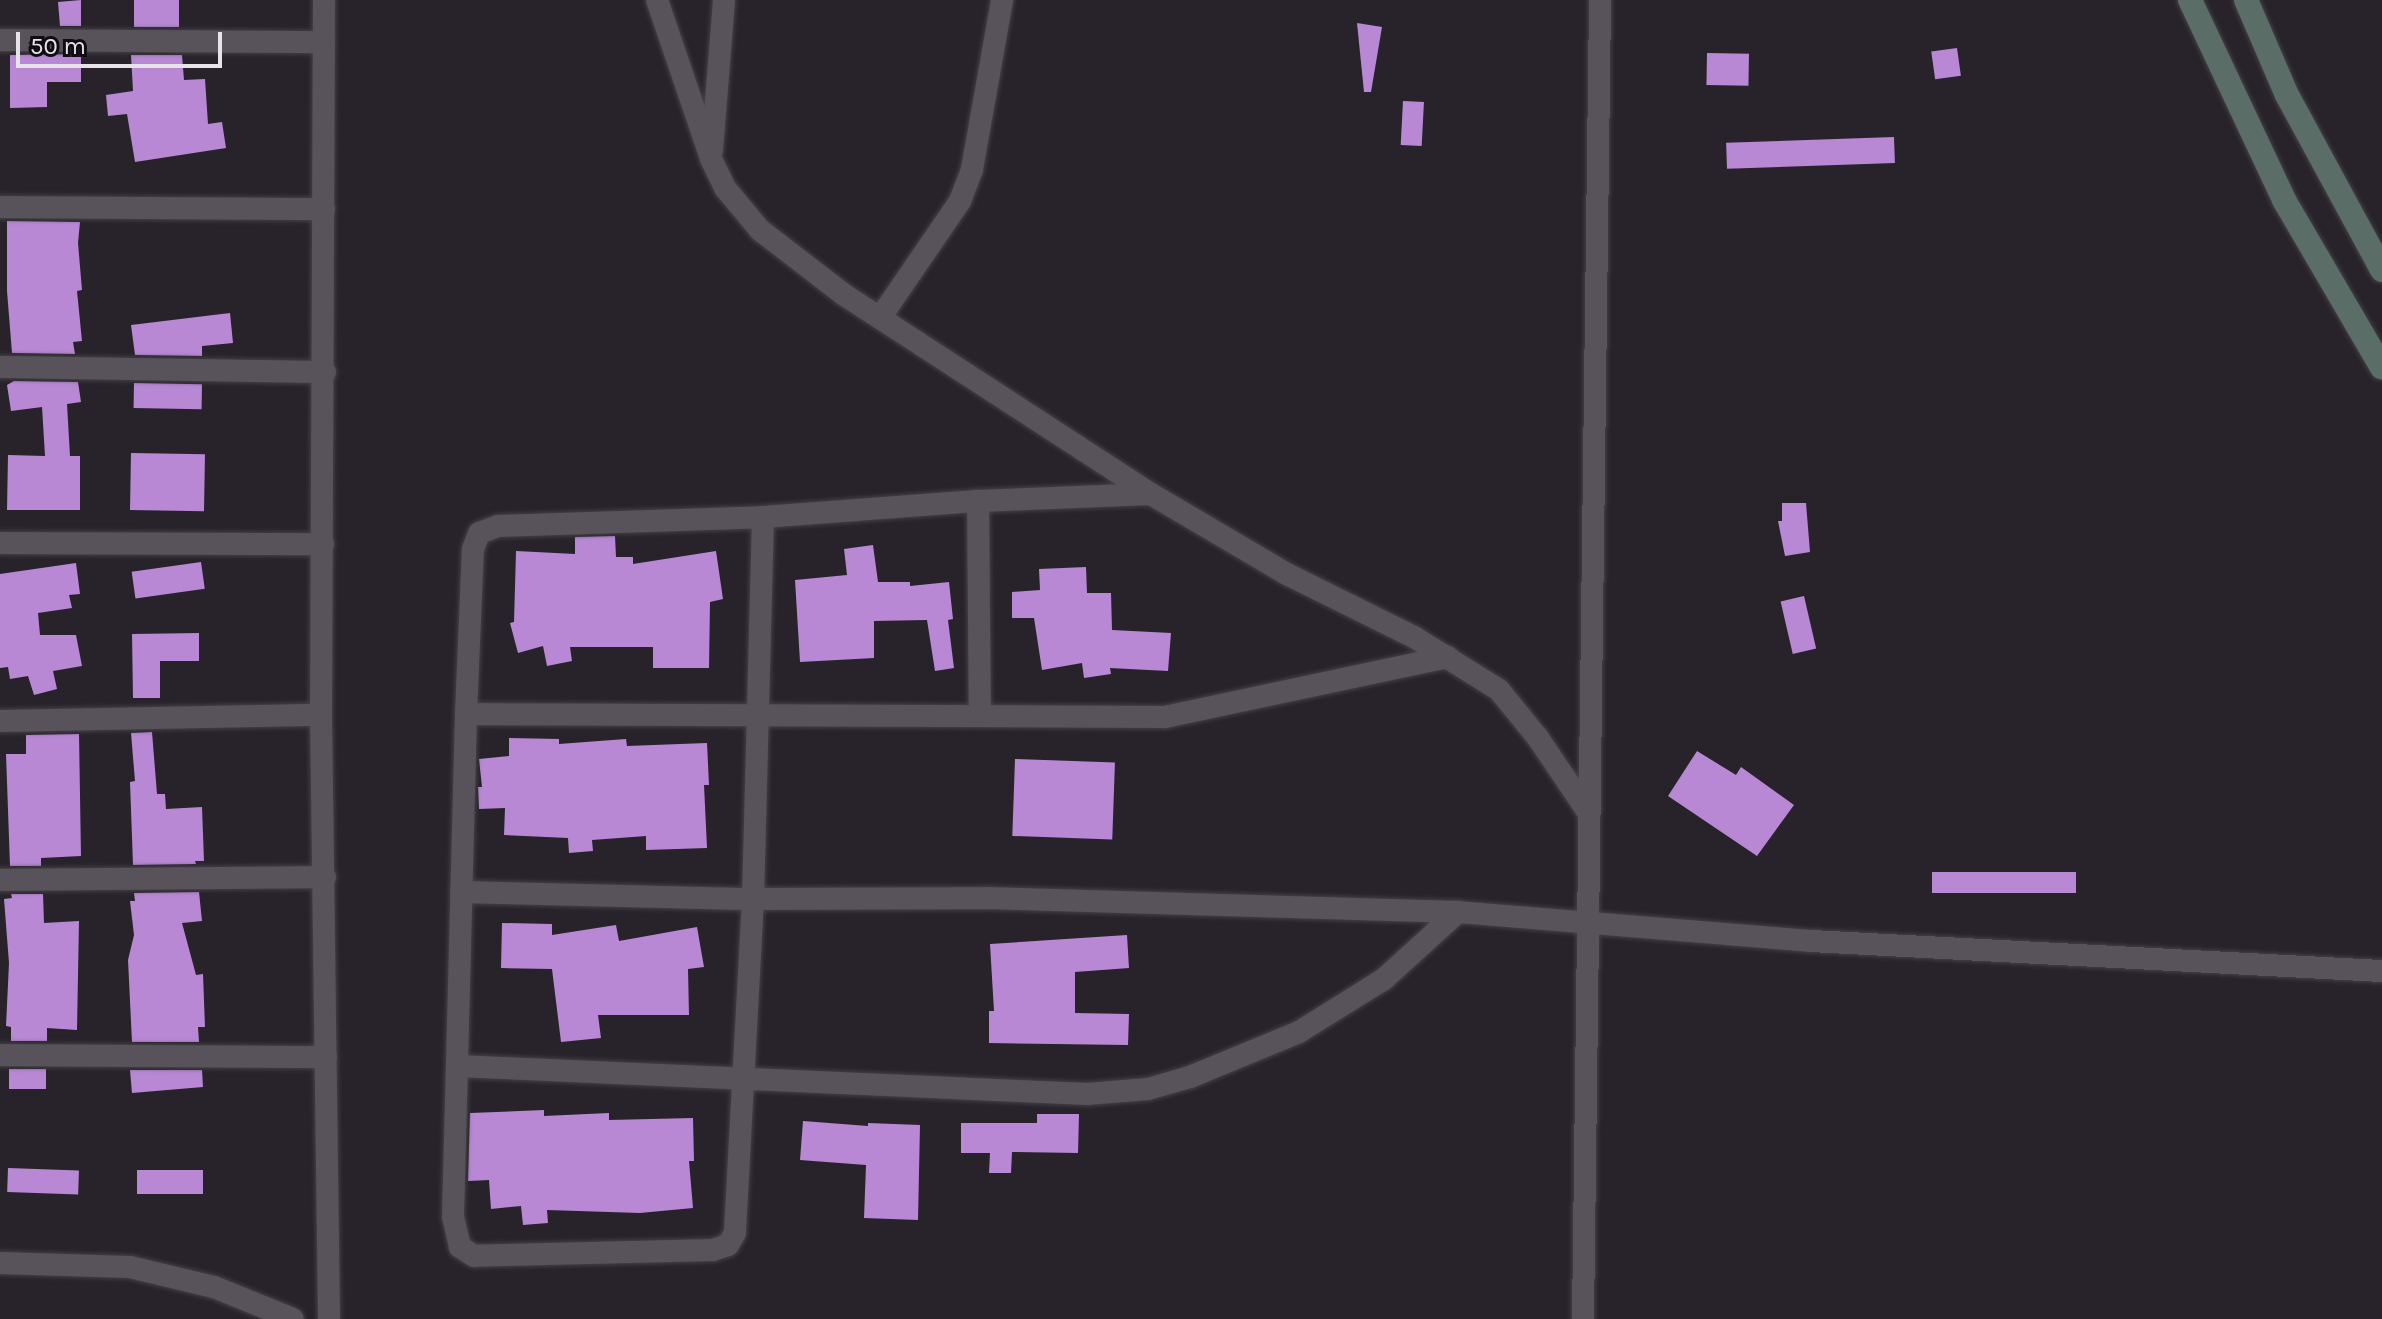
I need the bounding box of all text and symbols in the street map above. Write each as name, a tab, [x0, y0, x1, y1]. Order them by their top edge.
scale bar	[20, 16, 226, 66]
text: 50 m	[30, 32, 86, 60]

